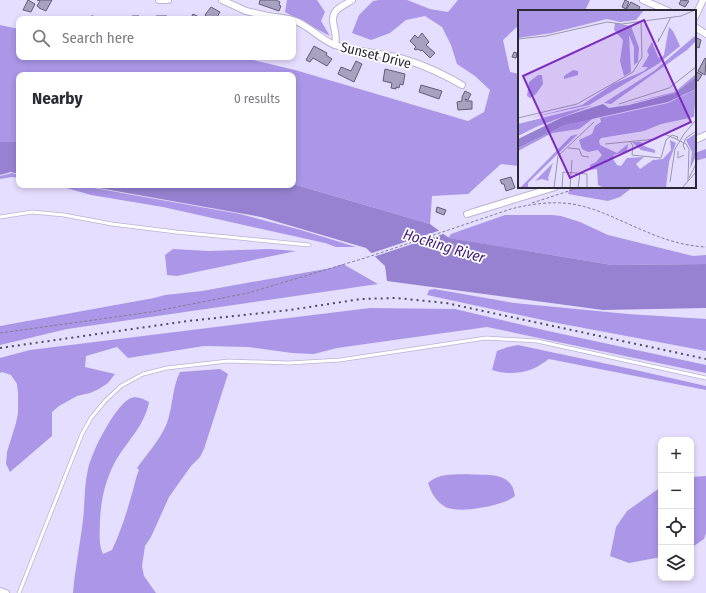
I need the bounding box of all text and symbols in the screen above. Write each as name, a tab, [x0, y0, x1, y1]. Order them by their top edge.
inset map	[518, 10, 696, 188]
search box	[16, 16, 296, 60]
icon: search	[30, 27, 52, 49]
text: Search here	[62, 29, 134, 47]
street label: Sunset Drive	[339, 39, 413, 72]
text: Nearby	[32, 88, 83, 109]
text: 0 results	[234, 91, 280, 106]
water label: Hocking River	[401, 225, 488, 267]
map controls	[658, 437, 694, 581]
button: +	[658, 437, 694, 473]
button: −	[658, 473, 694, 509]
button: locate	[658, 509, 694, 545]
button: layers	[658, 545, 694, 581]

